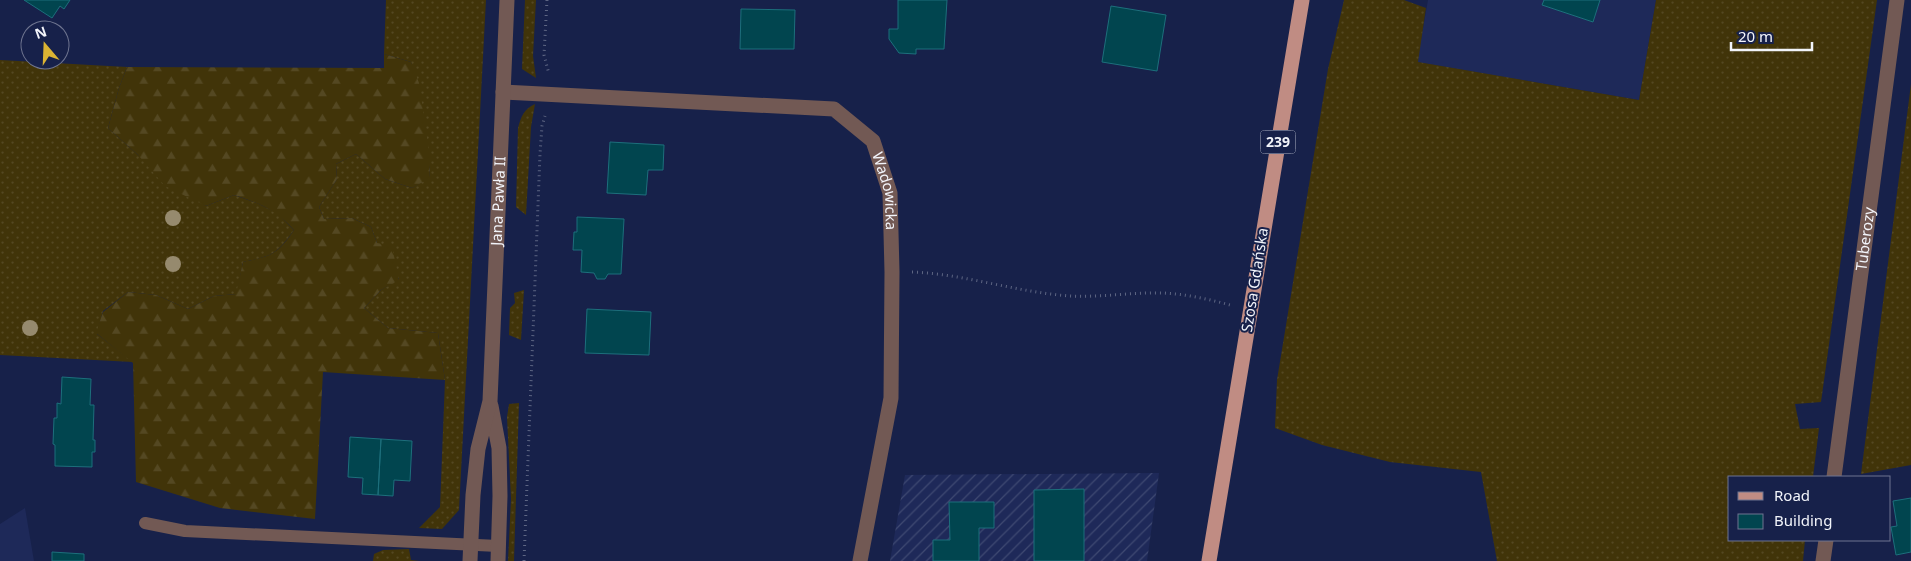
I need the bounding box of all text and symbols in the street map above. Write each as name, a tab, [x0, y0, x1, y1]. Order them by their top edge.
north arrow	[20, 20, 70, 70]
scale bar	[1731, 20, 1812, 52]
text: N	[32, 21, 49, 43]
text: 20 m	[1738, 26, 1773, 46]
road number: 239	[1260, 130, 1296, 154]
street label: Wadowicka	[868, 149, 902, 230]
street label: Jana Pawła II	[486, 156, 509, 248]
street label: Tuberozy	[1850, 205, 1879, 272]
street label: Szosa Gdańska	[1236, 226, 1272, 333]
legend	[1728, 476, 1891, 541]
text: Road	[1774, 485, 1810, 505]
text: Building	[1774, 510, 1832, 530]

